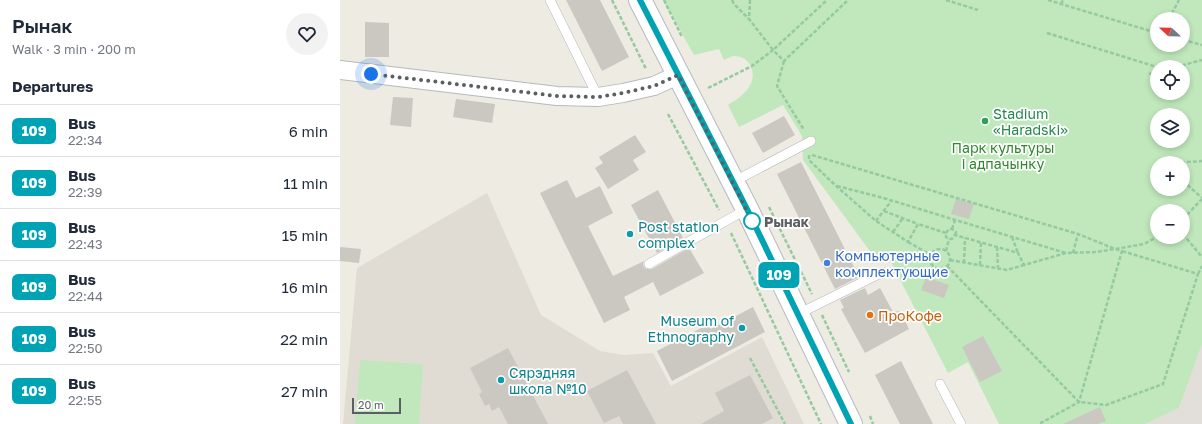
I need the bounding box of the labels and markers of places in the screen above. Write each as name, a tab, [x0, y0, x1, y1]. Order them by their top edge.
place label: Stadium «Haradski»	[993, 105, 1068, 138]
marker: Stadium «Haradski»	[980, 116, 990, 126]
marker: Рынак	[743, 212, 761, 230]
place label: Рынак	[764, 213, 809, 230]
place label: Post station complex	[638, 218, 719, 251]
marker: Post station complex	[625, 229, 635, 239]
place label: Компьютерные комплектующие	[835, 247, 948, 280]
marker: Компьютерные комплектующие	[822, 258, 832, 268]
place label: ПроКофе	[878, 307, 942, 324]
marker: ПроКофе	[865, 310, 875, 320]
place label: Museum of Ethnography	[648, 312, 734, 345]
marker: Museum of Ethnography	[737, 323, 747, 333]
place label: Сярэдняя школа №10	[509, 364, 587, 397]
marker: Сярэдняя школа №10	[496, 375, 506, 385]

